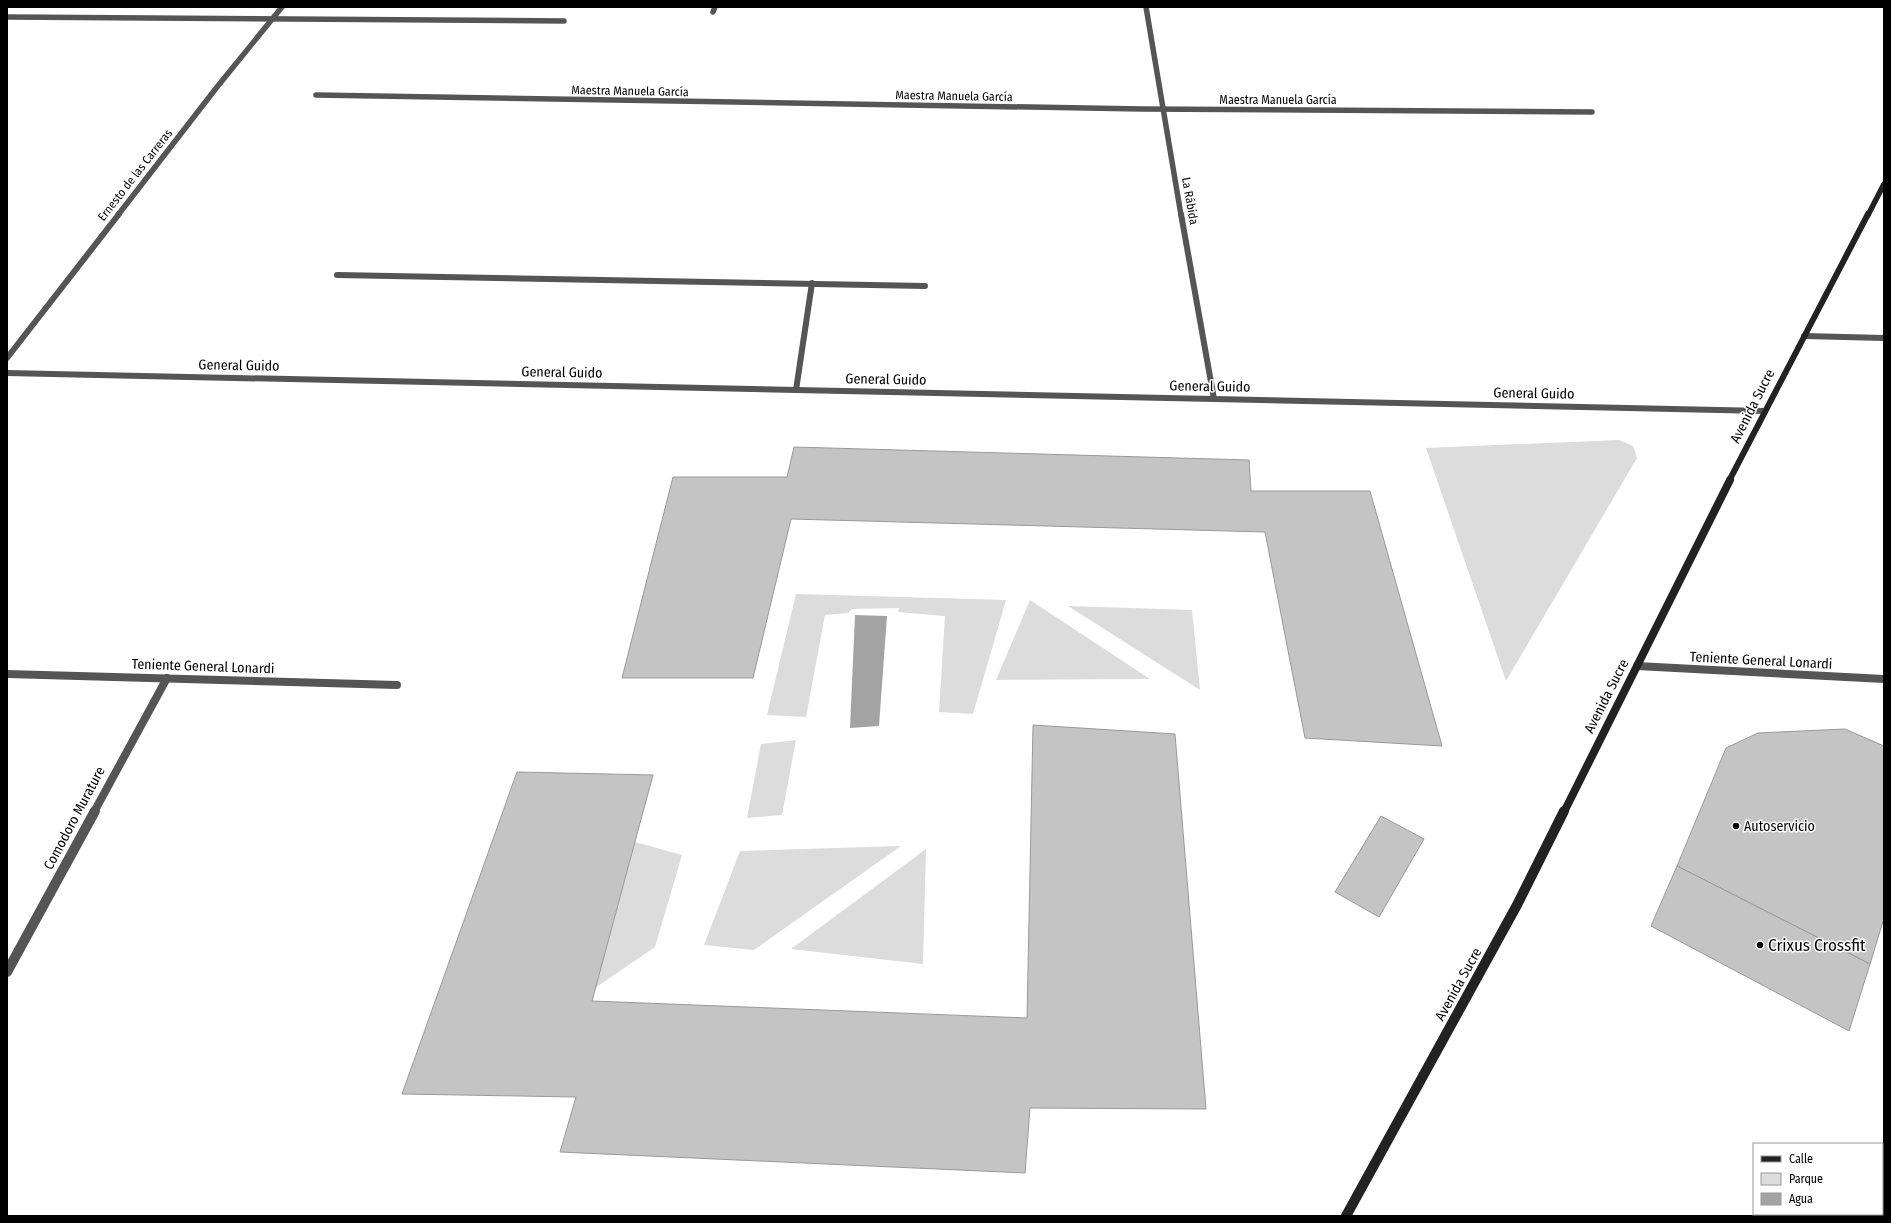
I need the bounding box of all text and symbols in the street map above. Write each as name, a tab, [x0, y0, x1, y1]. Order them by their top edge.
street label: Maestra Manuela García	[571, 83, 689, 99]
street label: Maestra Manuela García	[895, 88, 1013, 104]
street label: Maestra Manuela García	[1219, 93, 1337, 107]
street label: Ernesto de las Carreras	[95, 126, 175, 224]
street label: La Rábida	[1179, 176, 1201, 226]
street label: General Guido	[198, 356, 280, 375]
street label: General Guido	[521, 363, 603, 382]
street label: Avenida Sucre	[1727, 366, 1778, 446]
street label: General Guido	[845, 370, 927, 389]
street label: General Guido	[1169, 377, 1251, 396]
street label: General Guido	[1493, 384, 1575, 403]
street label: Teniente General Lonardi	[1689, 648, 1833, 673]
street label: Teniente General Lonardi	[131, 656, 275, 677]
street label: Avenida Sucre	[1581, 656, 1632, 736]
street label: Comodoro Murature	[40, 764, 109, 873]
place label: Autoservicio	[1744, 818, 1815, 835]
marker: Autoservicio	[1731, 821, 1741, 831]
place label: Crixus Crossfit	[1768, 935, 1866, 956]
marker: Crixus Crossfit	[1755, 940, 1765, 950]
street label: Avenida Sucre	[1431, 945, 1485, 1024]
legend	[1753, 1143, 1883, 1215]
text: Calle	[1789, 1152, 1813, 1166]
text: Parque	[1789, 1172, 1823, 1186]
text: Agua	[1789, 1192, 1813, 1206]

